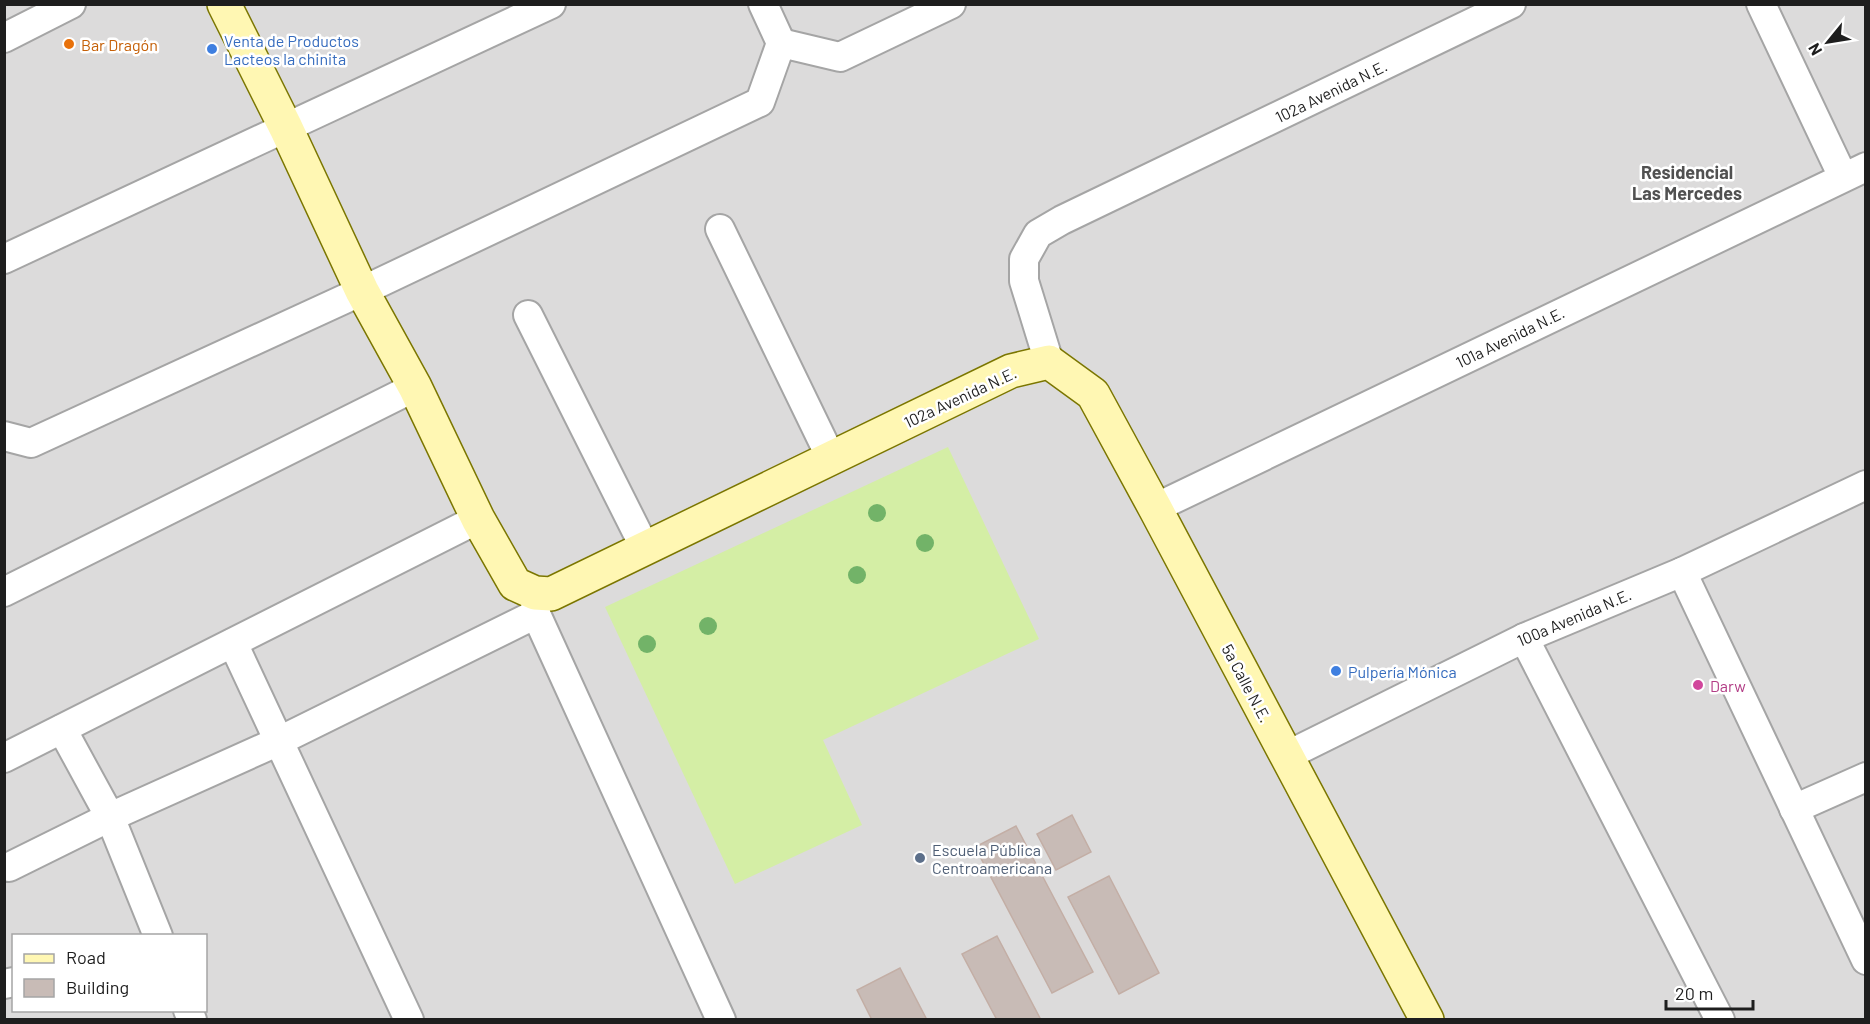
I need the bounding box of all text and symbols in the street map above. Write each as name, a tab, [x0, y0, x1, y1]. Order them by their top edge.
north arrow	[1798, 12, 1858, 72]
place label: Venta de Productos Lacteos la chinita	[224, 31, 359, 68]
place label: Bar Dragón	[81, 35, 158, 54]
marker: Bar Dragón	[62, 37, 76, 51]
text: N	[1804, 40, 1825, 59]
marker: Venta de Productos Lacteos la chinita	[205, 42, 219, 56]
street label: 102a Avenida N.E.	[1272, 56, 1390, 126]
district label: Residencial Las Mercedes	[1632, 161, 1742, 204]
street label: 101a Avenida N.E.	[1453, 302, 1567, 372]
street label: 102a Avenida N.E.	[901, 363, 1019, 431]
street label: 100a Avenida N.E.	[1514, 584, 1634, 650]
street label: 5a Calle N.E.	[1218, 641, 1276, 725]
place label: Pulpería Mónica	[1348, 662, 1457, 681]
marker: Pulpería Mónica	[1329, 664, 1343, 678]
place label: Darw	[1710, 676, 1746, 695]
marker: Darw	[1691, 678, 1705, 692]
place label: Escuela Pública Centroamericana	[932, 840, 1052, 877]
marker: Escuela Pública Centroamericana	[913, 851, 927, 865]
legend	[12, 934, 207, 1012]
text: Road	[66, 946, 106, 968]
scale bar	[1666, 973, 1753, 1011]
text: Building	[66, 976, 129, 998]
text: 20 m	[1675, 982, 1713, 1004]

